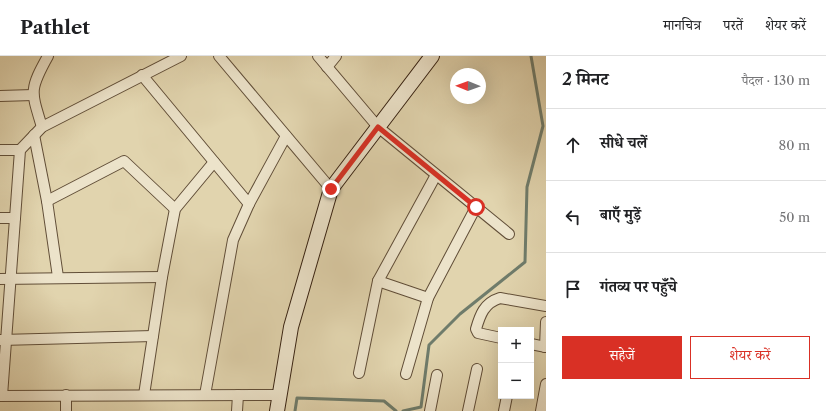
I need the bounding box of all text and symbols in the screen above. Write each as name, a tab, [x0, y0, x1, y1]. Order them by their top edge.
text: Pathlet	[20, 16, 90, 39]
text: मानचित्र	[663, 16, 701, 34]
text: परतें	[723, 16, 743, 34]
text: शेयर करें	[765, 16, 806, 34]
north arrow	[450, 68, 486, 104]
text: 2 मिनट	[562, 69, 609, 89]
text: पैदल · 130 m	[742, 72, 810, 88]
text: सीधे चलें	[600, 133, 647, 152]
icon: ahead	[562, 134, 584, 156]
text: 80 m	[778, 137, 810, 153]
route end	[322, 180, 340, 198]
route start	[467, 198, 485, 216]
text: बाएँ मुड़ें	[600, 205, 641, 224]
icon: left	[562, 206, 584, 228]
text: 50 m	[779, 209, 810, 225]
text: गंतव्य पर पहुँचे	[600, 277, 677, 296]
icon: arrive	[562, 278, 584, 300]
map controls	[498, 327, 534, 399]
button: +	[498, 327, 534, 363]
button: सहेजें	[562, 336, 682, 379]
button: शेयर करें	[690, 336, 810, 379]
button: −	[498, 363, 534, 399]

